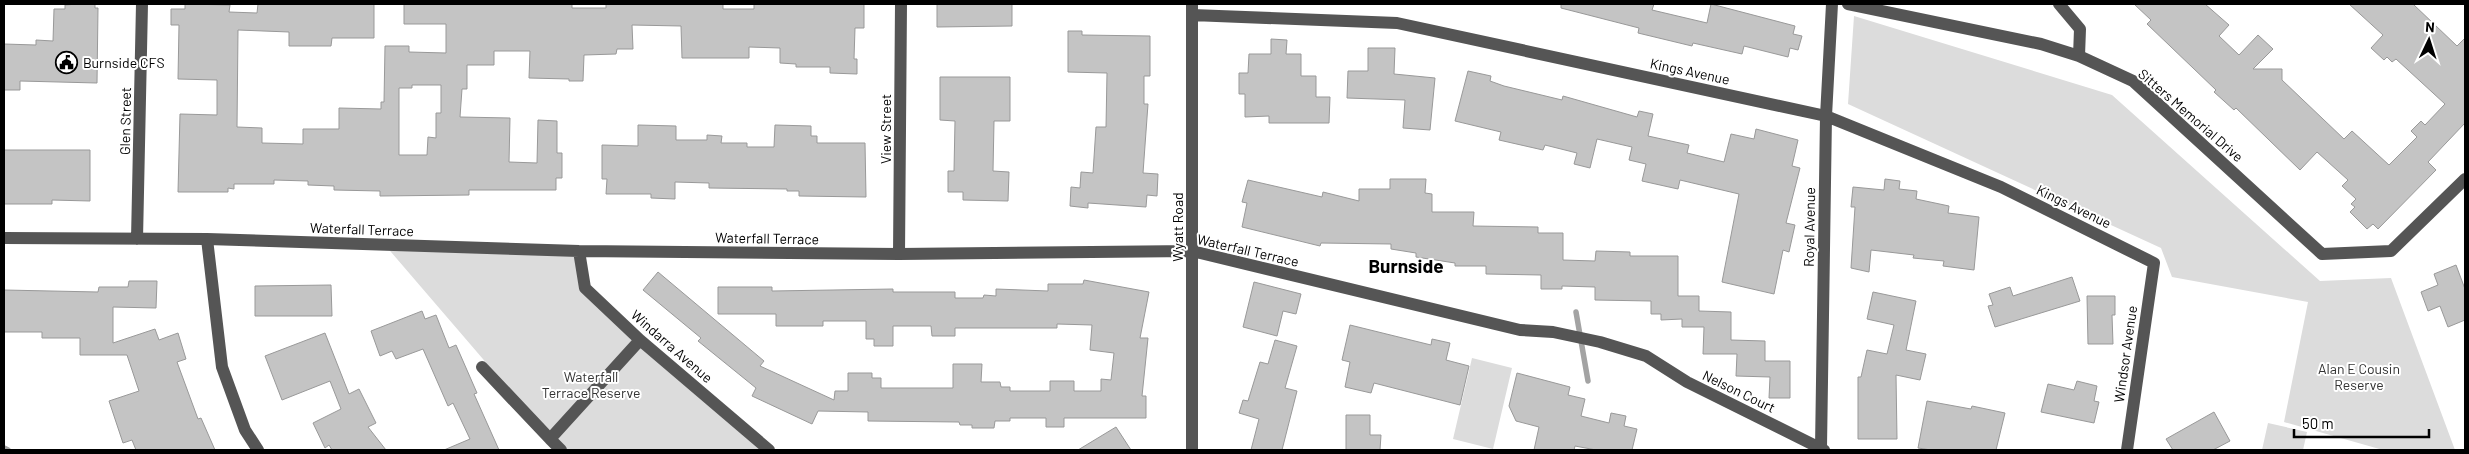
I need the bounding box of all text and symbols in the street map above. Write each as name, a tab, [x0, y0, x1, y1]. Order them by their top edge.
north arrow	[2404, 15, 2454, 65]
text: N	[2425, 18, 2435, 35]
public building icon: Burnside CFS	[55, 50, 79, 74]
place label: Burnside CFS	[83, 54, 165, 71]
street label: Kings Avenue	[1649, 54, 1731, 88]
street label: Sitters Memorial Drive	[2135, 65, 2247, 165]
street label: Glen Street	[116, 87, 134, 155]
street label: View Street	[877, 94, 894, 164]
street label: Kings Avenue	[2034, 181, 2114, 231]
street label: Royal Avenue	[1800, 187, 1818, 267]
street label: Wyatt Road	[1169, 192, 1186, 262]
street label: Waterfall Terrace	[310, 219, 414, 239]
street label: Waterfall Terrace	[715, 229, 819, 247]
street label: Waterfall Terrace	[1195, 230, 1301, 270]
district label: Burnside	[1368, 254, 1444, 277]
street label: Windsor Avenue	[2110, 304, 2140, 404]
street label: Windarra Avenue	[628, 306, 716, 386]
park label: Alan E Cousin Reserve	[2318, 360, 2400, 393]
street label: Nelson Court	[1700, 366, 1778, 416]
park label: Waterfall Terrace Reserve	[542, 368, 640, 401]
scale bar	[2294, 406, 2429, 438]
text: 50 m	[2302, 414, 2334, 432]

